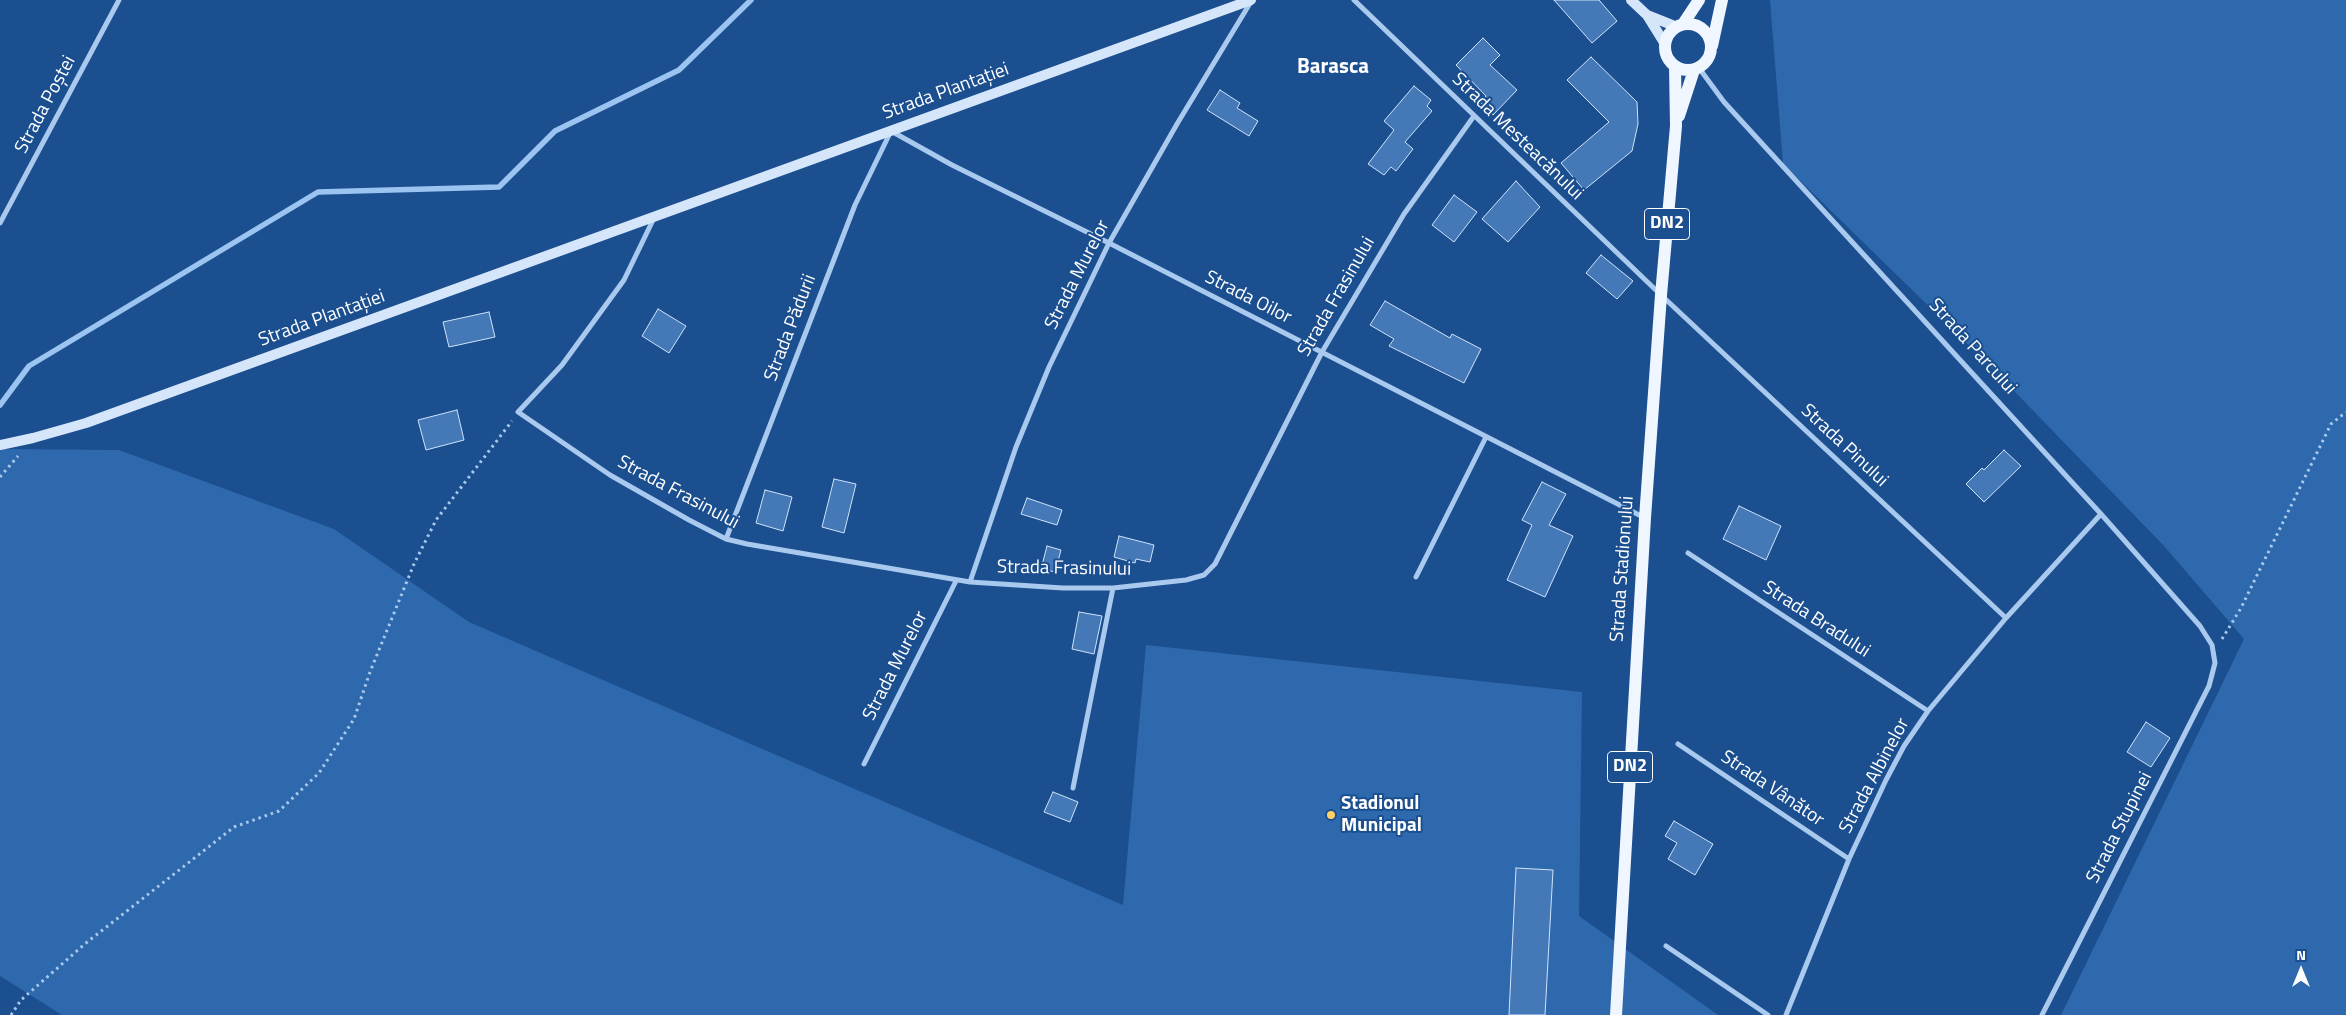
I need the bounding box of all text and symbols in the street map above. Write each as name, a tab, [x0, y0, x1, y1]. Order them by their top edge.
street label: Strada Poștei	[11, 52, 81, 158]
district label: Barasca	[1297, 55, 1369, 81]
street label: Strada Plantației	[880, 59, 1012, 125]
street label: Strada Mesteacănului	[1447, 69, 1587, 205]
road number: DN2	[1644, 208, 1690, 240]
street label: Strada Murelor	[1041, 217, 1115, 333]
street label: Strada Frasinului	[1294, 233, 1380, 361]
street label: Strada Oilor	[1201, 266, 1295, 330]
street label: Strada Pădurii	[760, 271, 822, 385]
street label: Strada Plantației	[256, 286, 388, 352]
street label: Strada Parcului	[1923, 295, 2021, 399]
street label: Strada Pinului	[1796, 400, 1892, 492]
street label: Strada Frasinului	[613, 451, 743, 535]
street label: Strada Stadionului	[1607, 495, 1639, 643]
street label: Strada Frasinului	[997, 556, 1131, 582]
street label: Strada Bradului	[1758, 577, 1874, 663]
street label: Strada Murelor	[859, 608, 933, 724]
street label: Strada Albinelor	[1835, 714, 1915, 838]
street label: Strada Vânător	[1716, 746, 1828, 832]
road number: DN2	[1608, 752, 1652, 782]
street label: Strada Stupinei	[2082, 769, 2158, 887]
place label: Stadionul Municipal	[1341, 793, 1422, 837]
marker: Stadionul Municipal	[1325, 809, 1337, 821]
text: N	[2296, 944, 2306, 965]
north arrow	[2276, 945, 2326, 995]

